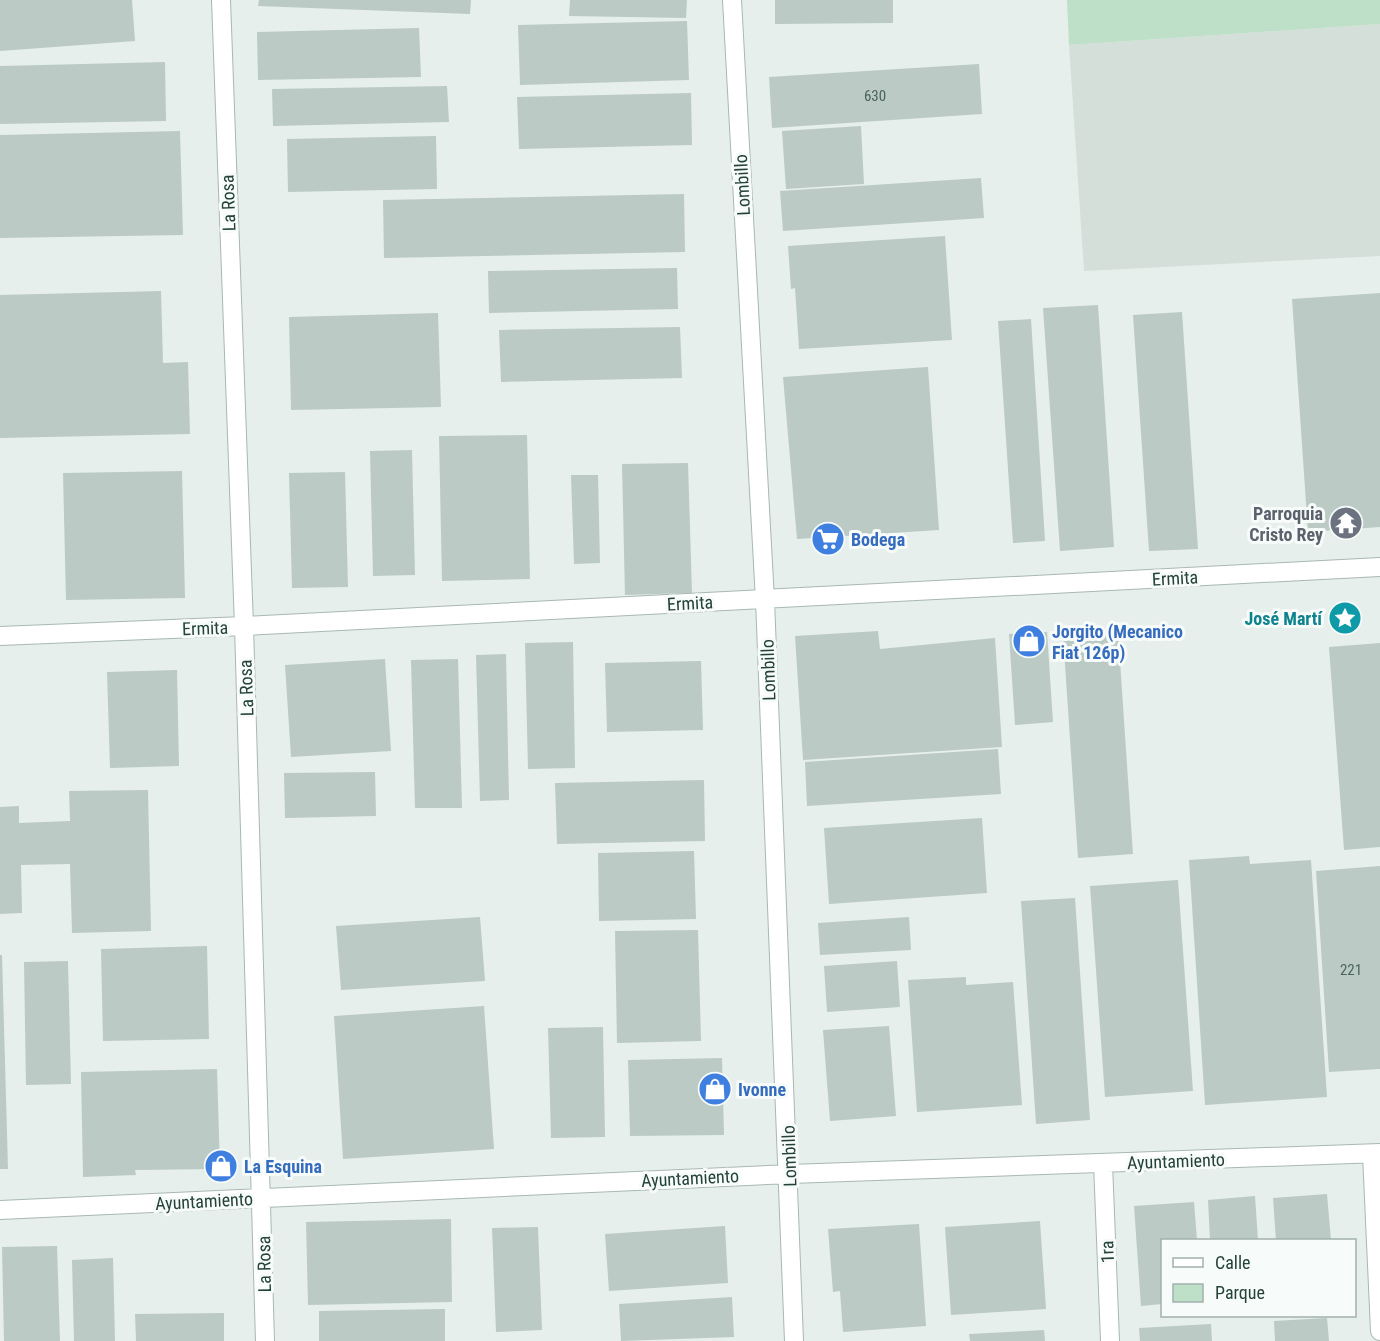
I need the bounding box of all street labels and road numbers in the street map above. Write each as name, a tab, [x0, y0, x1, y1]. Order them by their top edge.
street label: Lombillo	[730, 154, 754, 216]
street label: La Rosa	[217, 174, 239, 232]
street label: Ermita	[1151, 566, 1199, 590]
street label: Ermita	[666, 591, 714, 615]
street label: Ermita	[182, 617, 228, 639]
street label: Lombillo	[756, 639, 780, 701]
street label: La Rosa	[235, 659, 257, 717]
street label: Lombillo	[777, 1125, 801, 1187]
street label: Ayuntamiento	[1127, 1149, 1225, 1173]
street label: Ayuntamiento	[641, 1165, 739, 1191]
street label: Ayuntamiento	[155, 1188, 253, 1214]
street label: La Rosa	[253, 1235, 275, 1293]
street label: 1ra	[1096, 1240, 1118, 1264]

